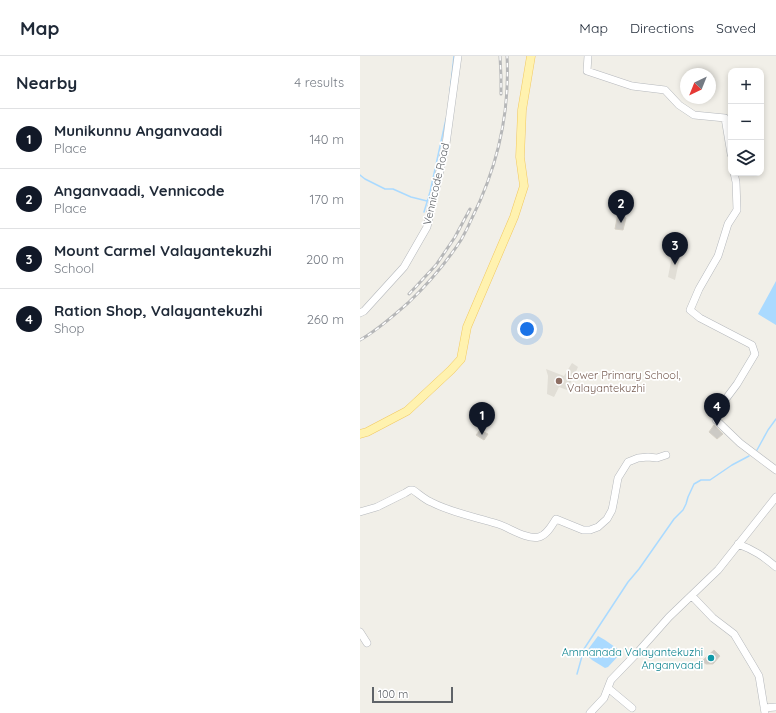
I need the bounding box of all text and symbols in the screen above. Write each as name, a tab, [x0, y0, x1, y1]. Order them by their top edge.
text: Map	[20, 16, 59, 40]
text: Map	[579, 19, 608, 37]
text: Directions	[630, 19, 694, 37]
text: Saved	[716, 19, 756, 37]
north arrow	[680, 68, 716, 104]
map controls	[728, 68, 764, 176]
button: +	[728, 68, 764, 104]
text: Nearby	[16, 72, 77, 93]
text: 4 results	[294, 74, 344, 90]
button: −	[728, 104, 764, 140]
text: Munikunnu Anganvaadi	[54, 121, 222, 140]
text: 1	[26, 131, 32, 147]
text: 140 m	[309, 131, 344, 147]
text: Place	[54, 140, 87, 156]
button: layers	[728, 140, 764, 176]
street label: Vennicode Road	[420, 142, 452, 226]
text: Anganvaadi, Vennicode	[54, 181, 225, 200]
pin: 2	[608, 190, 634, 223]
text: 2	[25, 191, 33, 207]
text: 170 m	[309, 191, 344, 207]
text: Place	[54, 200, 87, 216]
pin: 3	[662, 232, 688, 265]
text: Mount Carmel Valayantekuzhi	[54, 241, 272, 260]
text: 3	[26, 251, 32, 267]
text: 200 m	[306, 251, 344, 267]
text: School	[54, 260, 94, 276]
text: Ration Shop, Valayantekuzhi	[54, 301, 263, 320]
text: 4	[25, 311, 33, 327]
text: 260 m	[307, 311, 344, 327]
your location	[517, 319, 537, 339]
text: Shop	[54, 320, 84, 336]
place label: Lower Primary School, Valayantekuzhi	[567, 368, 681, 395]
marker: Lower Primary School, Valayantekuzhi	[554, 376, 564, 386]
pin: 4	[704, 393, 730, 426]
pin: 1	[469, 402, 495, 435]
place label: Ammanada Valayantekuzhi Anganvaadi	[562, 645, 703, 672]
marker: Ammanada Valayantekuzhi Anganvaadi	[706, 653, 716, 663]
scale bar	[372, 685, 453, 704]
text: 100 m	[378, 687, 408, 701]

